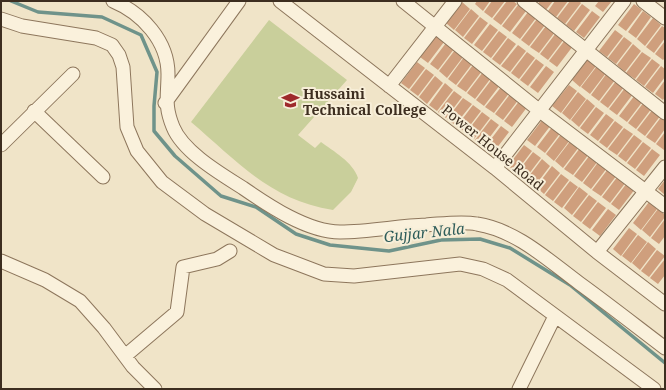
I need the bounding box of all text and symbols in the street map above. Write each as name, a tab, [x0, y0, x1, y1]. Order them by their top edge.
place label: Hussaini Technical College	[303, 84, 427, 119]
school or university icon: Hussaini Technical College	[280, 91, 300, 111]
street label: Power House Road	[438, 100, 548, 194]
water label: Gujjar Nala	[382, 218, 466, 246]

